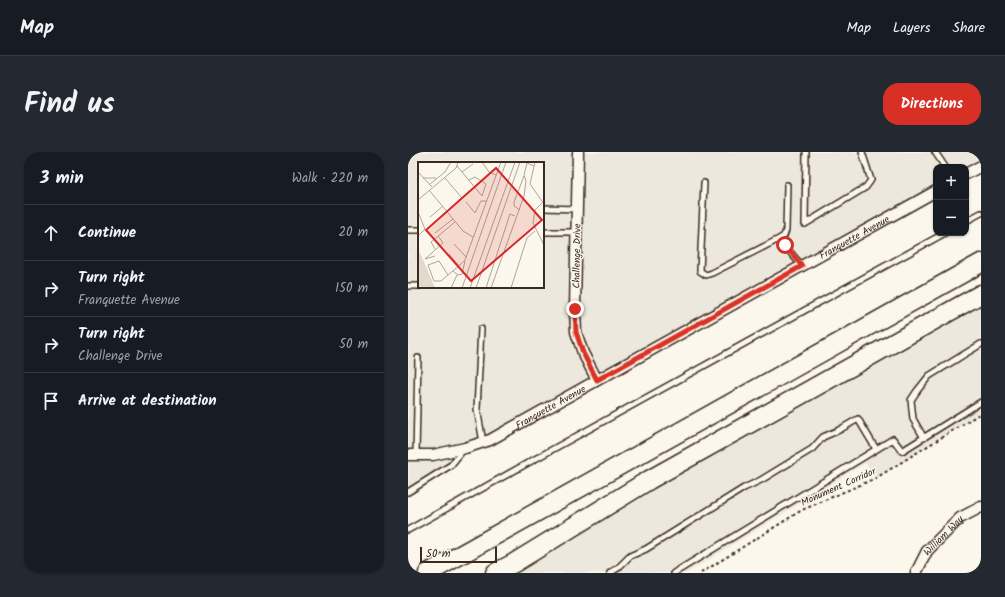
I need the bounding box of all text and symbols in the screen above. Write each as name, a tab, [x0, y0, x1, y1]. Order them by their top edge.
text: Map	[20, 13, 54, 43]
text: Map	[847, 17, 871, 39]
text: Layers	[893, 17, 931, 39]
text: Share	[953, 17, 985, 39]
text: Find us	[24, 82, 115, 127]
button: Directions	[883, 83, 981, 125]
inset map	[418, 162, 544, 288]
map controls	[933, 164, 969, 236]
button: +	[933, 164, 969, 200]
text: 3 min	[40, 165, 84, 192]
text: Walk · 220 m	[292, 168, 368, 189]
button: −	[933, 200, 969, 236]
street label: Franquette Avenue	[816, 211, 893, 264]
text: Continue	[78, 221, 136, 245]
icon: ahead	[40, 222, 62, 244]
text: 20 m	[338, 222, 368, 243]
street label: Challenge Drive	[568, 223, 586, 289]
route start	[776, 236, 794, 254]
text: Turn right	[78, 266, 145, 290]
icon: right	[40, 278, 62, 300]
text: 150 m	[335, 278, 368, 299]
text: Franquette Avenue	[78, 290, 180, 311]
route end	[566, 300, 584, 318]
text: Turn right	[78, 322, 145, 346]
icon: right	[40, 334, 62, 356]
text: 50 m	[339, 334, 368, 355]
text: Challenge Drive	[78, 346, 162, 367]
street label: Franquette Avenue	[513, 381, 589, 433]
text: Arrive at destination	[78, 389, 217, 413]
icon: arrive	[40, 390, 62, 412]
street label: Monument Corridor	[798, 463, 879, 511]
street label: William Way	[920, 512, 968, 560]
scale bar	[420, 545, 497, 564]
text: 50 m	[426, 545, 451, 563]

